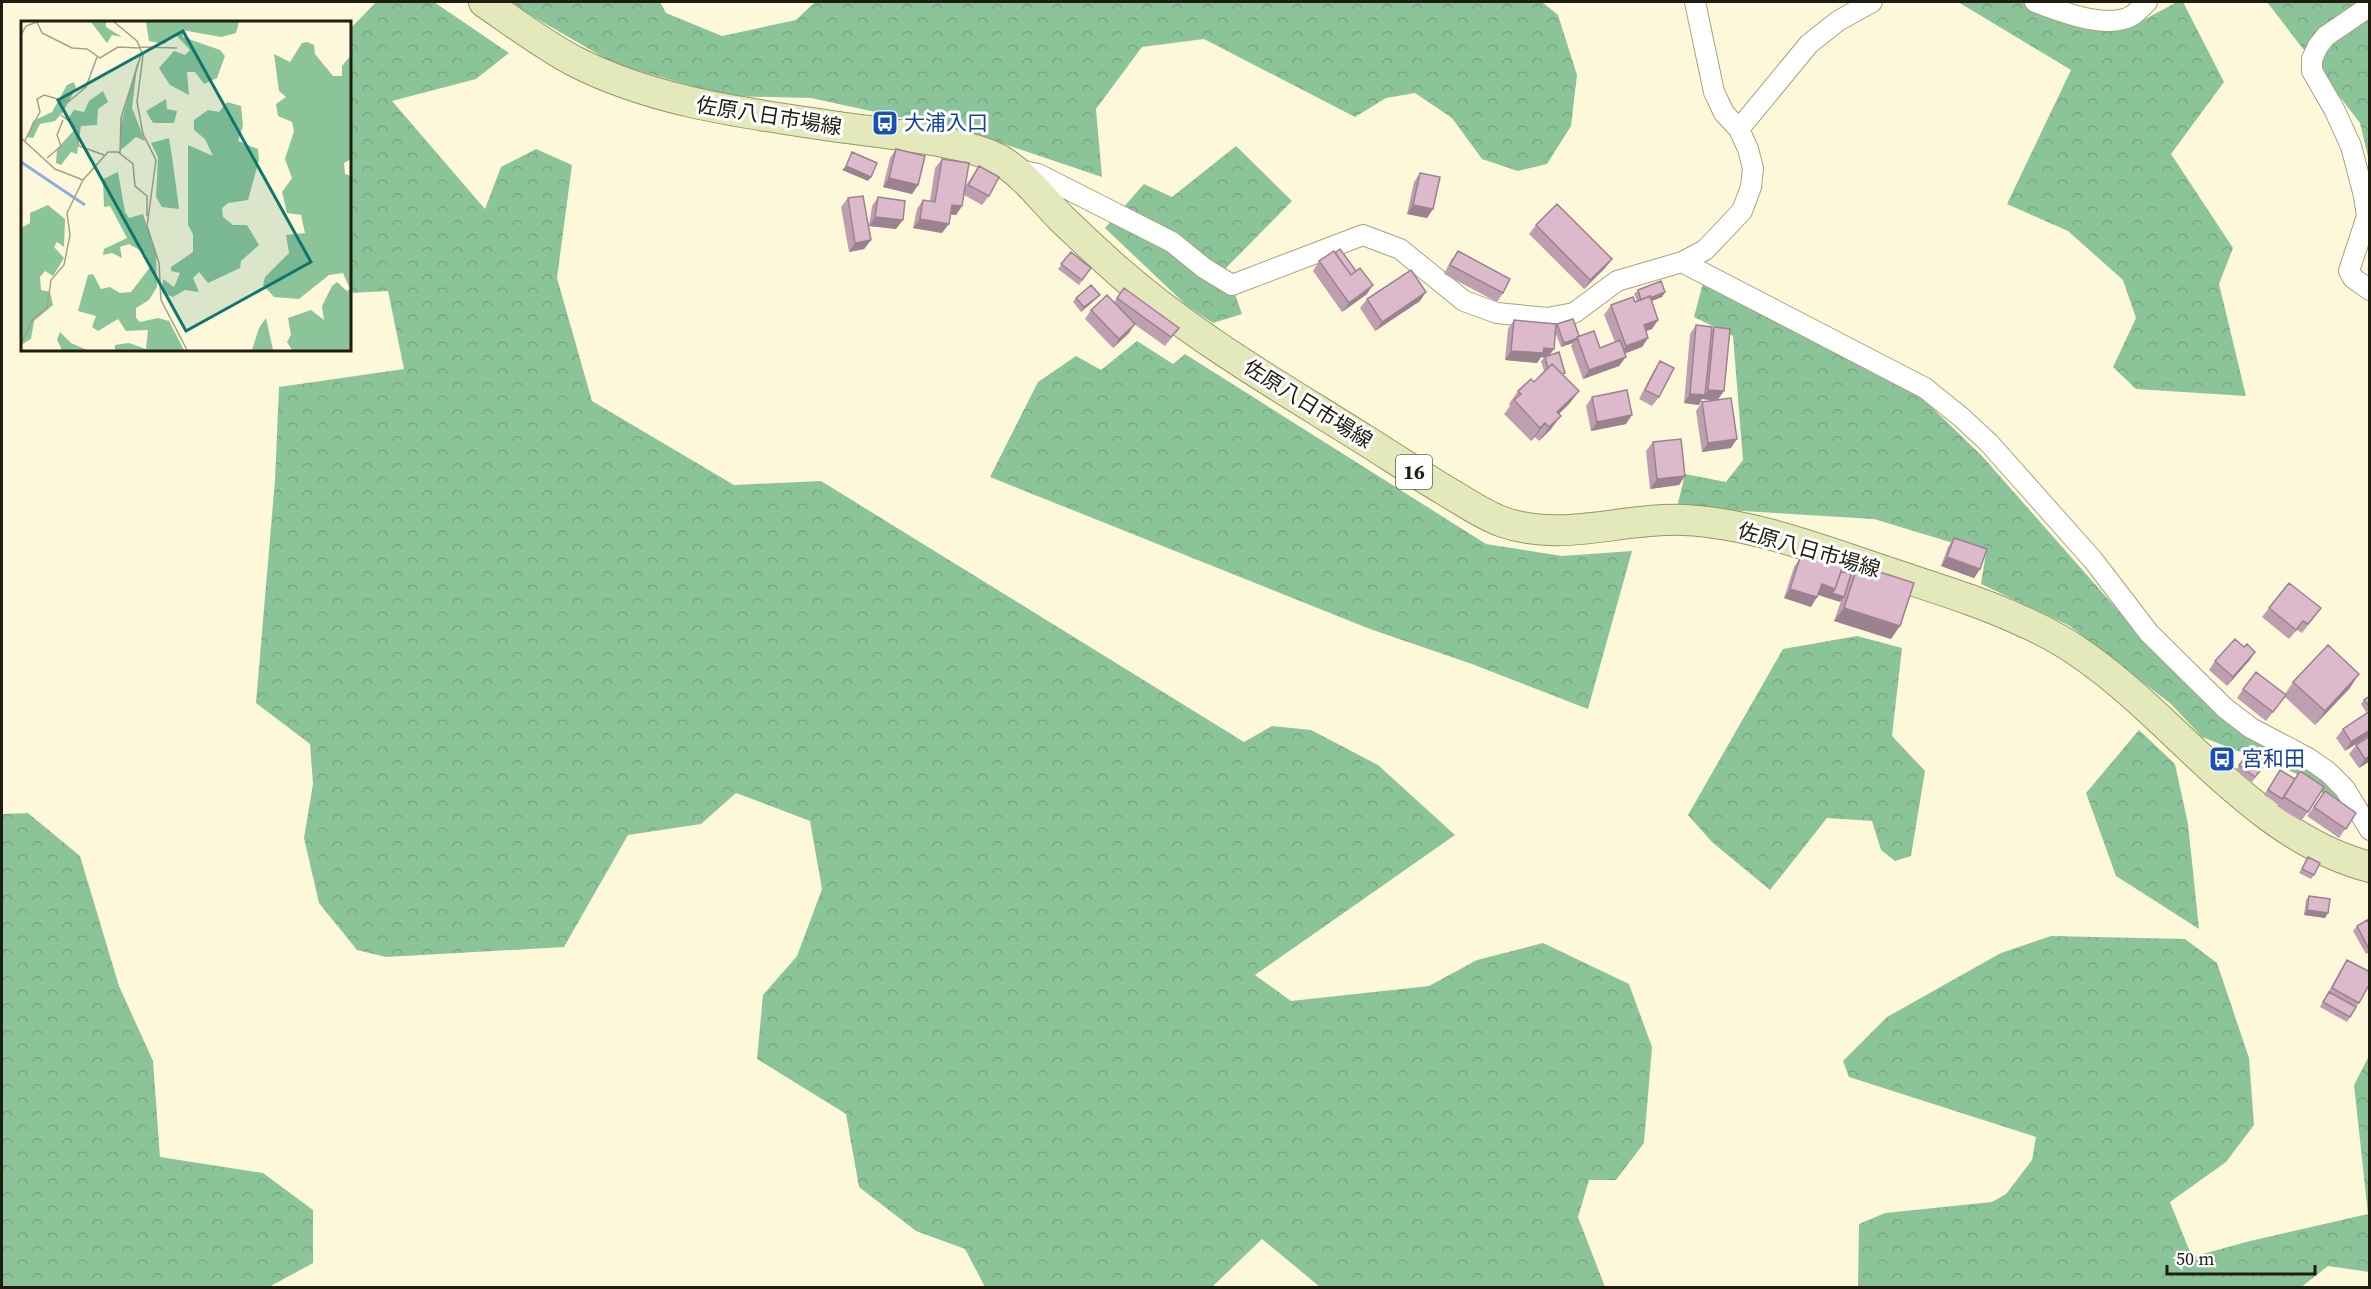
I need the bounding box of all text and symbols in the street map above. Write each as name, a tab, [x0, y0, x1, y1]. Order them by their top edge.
inset map	[21, 21, 351, 351]
street label: 佐原八日市場線	[694, 90, 844, 141]
bus stop icon: 大浦入口	[870, 108, 900, 138]
place label: 大浦入口	[904, 108, 988, 137]
street label: 佐原八日市場線	[1238, 352, 1378, 455]
road number: 16	[1396, 455, 1432, 489]
street label: 佐原八日市場線	[1734, 515, 1884, 584]
bus stop icon: 宮和田	[2207, 744, 2237, 774]
place label: 宮和田	[2242, 744, 2305, 773]
scale bar	[2167, 1238, 2316, 1276]
text: 50 m	[2176, 1246, 2214, 1271]

